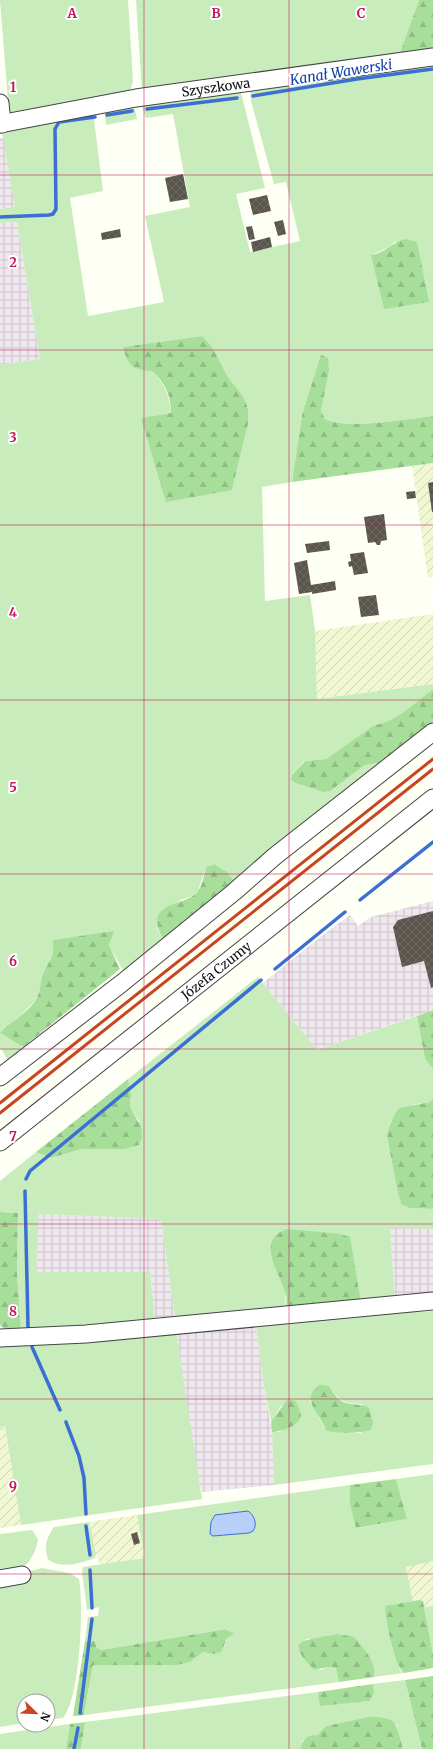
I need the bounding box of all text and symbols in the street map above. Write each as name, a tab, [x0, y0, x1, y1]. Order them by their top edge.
text: A	[66, 5, 77, 22]
text: B	[211, 5, 221, 22]
text: C	[357, 5, 366, 22]
water label: Kanał Wawerski	[288, 55, 393, 89]
street label: Szyszkowa	[181, 74, 251, 101]
text: 1	[10, 79, 16, 96]
text: 2	[9, 254, 17, 271]
text: 3	[9, 429, 17, 446]
text: 4	[9, 604, 18, 621]
text: 5	[9, 779, 17, 796]
street label: Józefa Czumy	[177, 937, 255, 1004]
text: 6	[9, 953, 17, 970]
text: 7	[9, 1128, 17, 1145]
text: 8	[9, 1303, 17, 1320]
text: 9	[9, 1478, 17, 1495]
north arrow	[16, 1693, 56, 1733]
text: N	[37, 1710, 53, 1724]

